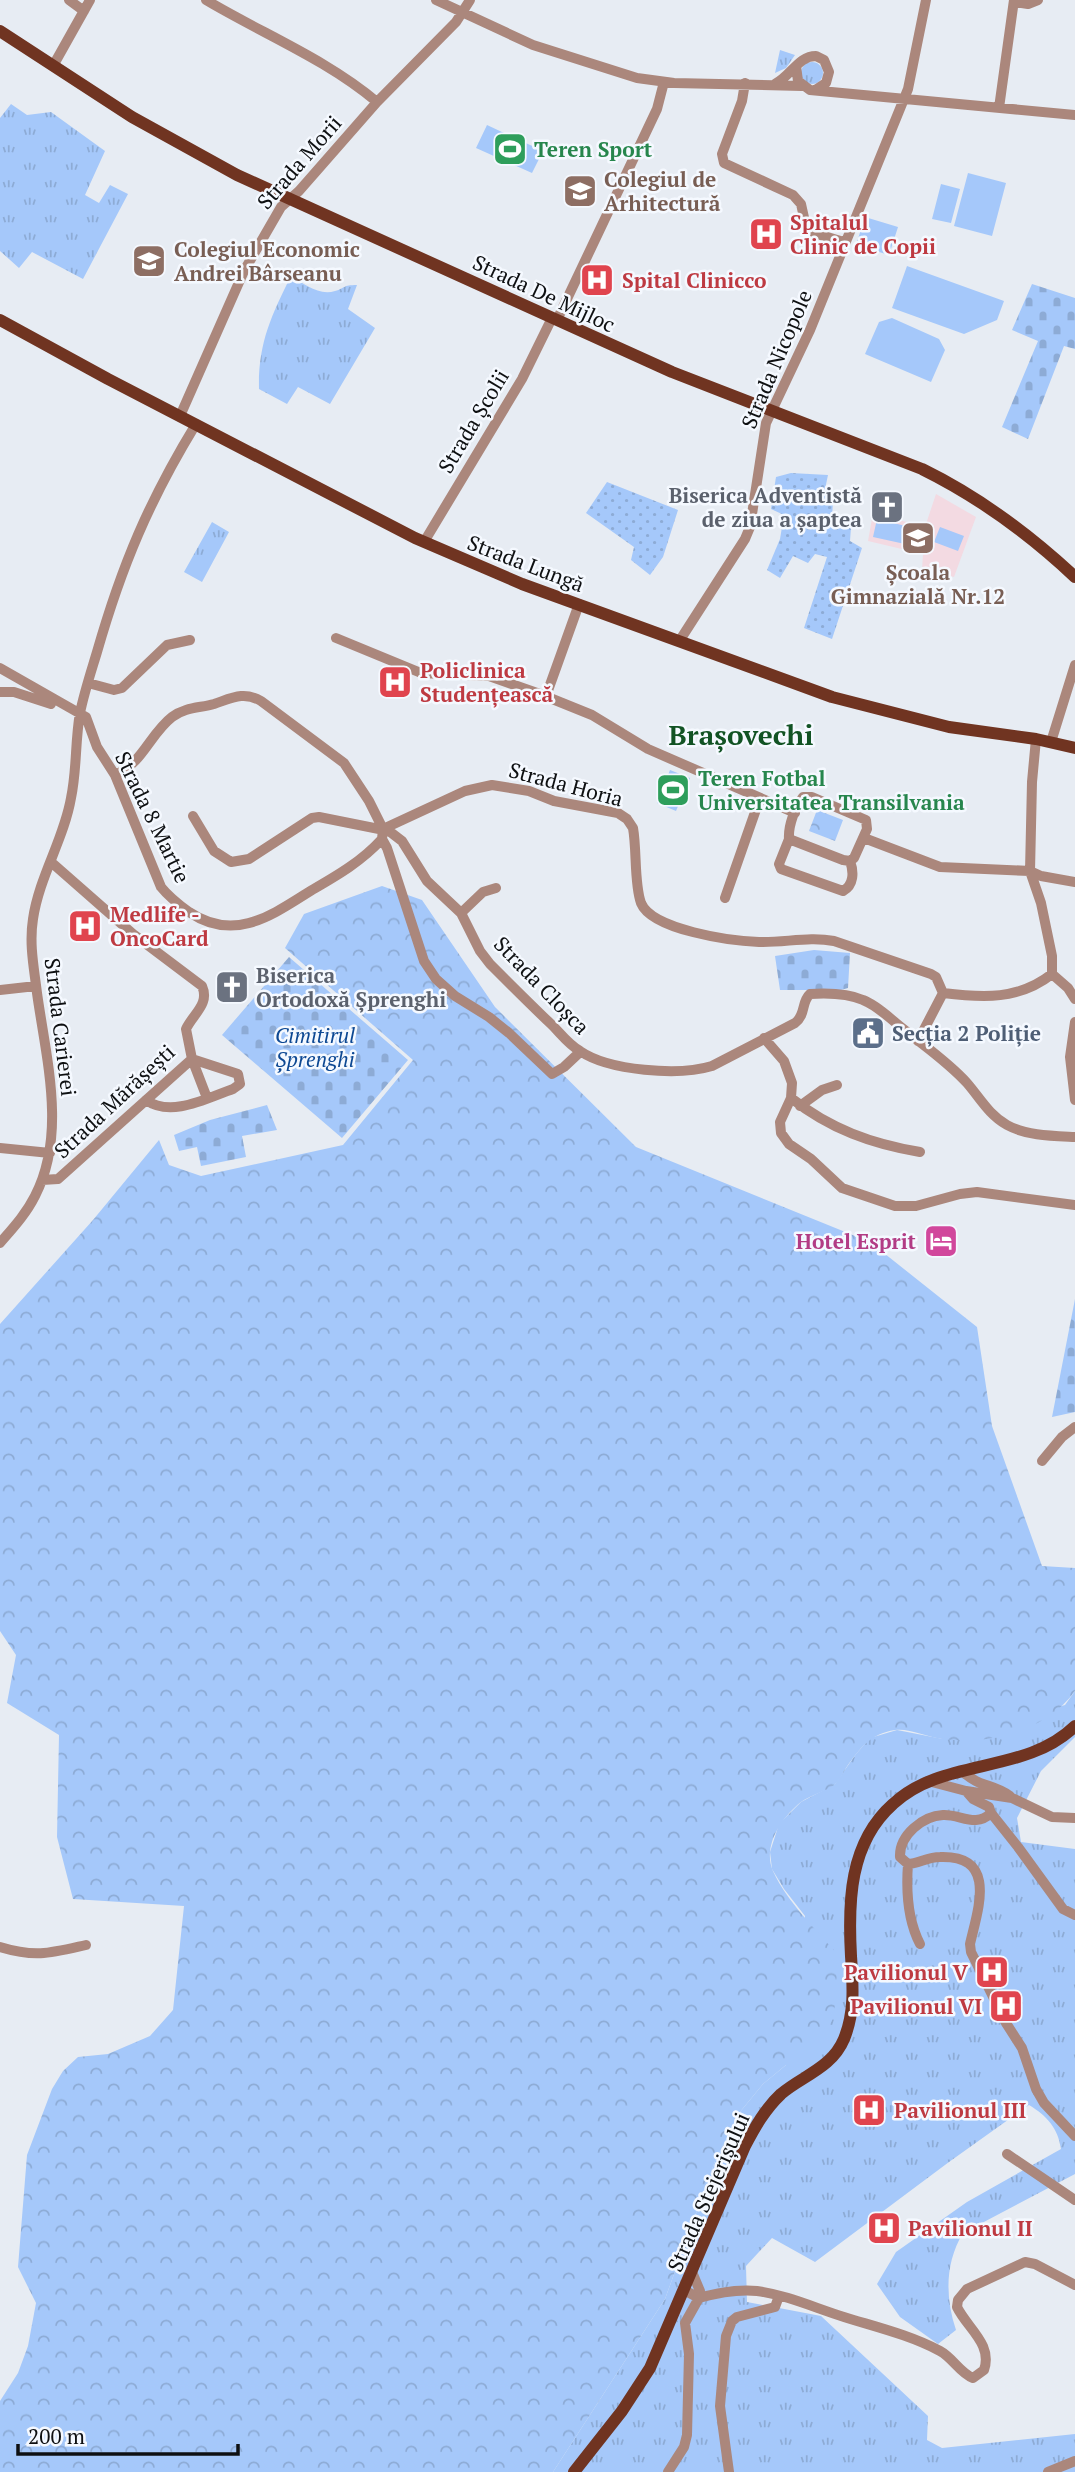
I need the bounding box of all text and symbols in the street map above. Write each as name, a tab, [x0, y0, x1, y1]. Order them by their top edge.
street label: Strada Morii	[251, 109, 347, 215]
sports icon: Teren Sport	[491, 130, 529, 168]
place label: Teren Sport	[534, 135, 653, 163]
place label: Colegiul de Arhitectură	[604, 165, 721, 217]
school or university icon: Colegiul de Arhitectură	[561, 172, 599, 210]
place label: Spitalul Clinic de Copii	[790, 208, 936, 260]
hospital icon: Spitalul Clinic de Copii	[747, 215, 785, 253]
place label: Colegiul Economic Andrei Bârseanu	[174, 235, 360, 287]
school or university icon: Colegiul Economic Andrei Bârseanu	[130, 242, 168, 280]
street label: Strada De Mijloc	[468, 248, 620, 338]
hospital icon: Spital Clinicco	[578, 261, 616, 299]
place label: Spital Clinicco	[622, 266, 767, 294]
street label: Strada Nicopole	[734, 285, 818, 433]
street label: Strada Școlii	[431, 364, 515, 478]
place label: Biserica Adventistă de ziua a șaptea	[669, 481, 862, 533]
church icon: Biserica Adventistă de ziua a șaptea	[868, 488, 906, 526]
school or university icon: Școala Gimnazială Nr.12	[899, 519, 937, 557]
street label: Strada Lungă	[464, 528, 589, 598]
place label: Școala Gimnazială Nr.12	[831, 558, 1005, 610]
place label: Policlinica Studențească	[420, 656, 554, 708]
hospital icon: Policlinica Studențească	[376, 663, 414, 701]
district label: Brașovechi	[668, 716, 814, 753]
street label: Strada 8 Martie	[109, 747, 197, 887]
street label: Strada Horia	[506, 755, 626, 813]
place label: Teren Fotbal Universitatea Transilvania	[698, 764, 965, 816]
sports icon: Teren Fotbal Universitatea Transilvania	[654, 771, 692, 809]
place label: Medlife - OncoCard	[110, 900, 209, 952]
hospital icon: Medlife - OncoCard	[66, 907, 104, 945]
street label: Strada Cloșca	[488, 930, 596, 1040]
street label: Strada Carierei	[39, 956, 83, 1098]
place label: Biserica Ortodoxă Șprenghi	[256, 961, 446, 1013]
church icon: Biserica Ortodoxă Șprenghi	[213, 968, 251, 1006]
public building icon: Secția 2 Poliție	[849, 1014, 887, 1052]
place label: Secția 2 Poliție	[892, 1019, 1041, 1047]
park label: Cimitirul Șprenghi	[275, 1021, 355, 1073]
street label: Strada Mărășești	[48, 1038, 180, 1164]
hotel icon: Hotel Esprit	[922, 1222, 960, 1260]
place label: Hotel Esprit	[796, 1227, 917, 1255]
hospital icon: Pavilionul V	[973, 1953, 1011, 1991]
place label: Pavilionul V	[844, 1958, 969, 1986]
hospital icon: Pavilionul VI	[987, 1987, 1025, 2025]
place label: Pavilionul VI	[850, 1992, 982, 2020]
hospital icon: Pavilionul III	[850, 2091, 888, 2129]
place label: Pavilionul III	[894, 2096, 1027, 2124]
street label: Strada Stejerișului	[660, 2108, 756, 2276]
hospital icon: Pavilionul II	[865, 2209, 903, 2247]
place label: Pavilionul II	[908, 2214, 1033, 2242]
scale bar	[18, 2412, 238, 2456]
text: 200 m	[28, 2422, 85, 2450]

